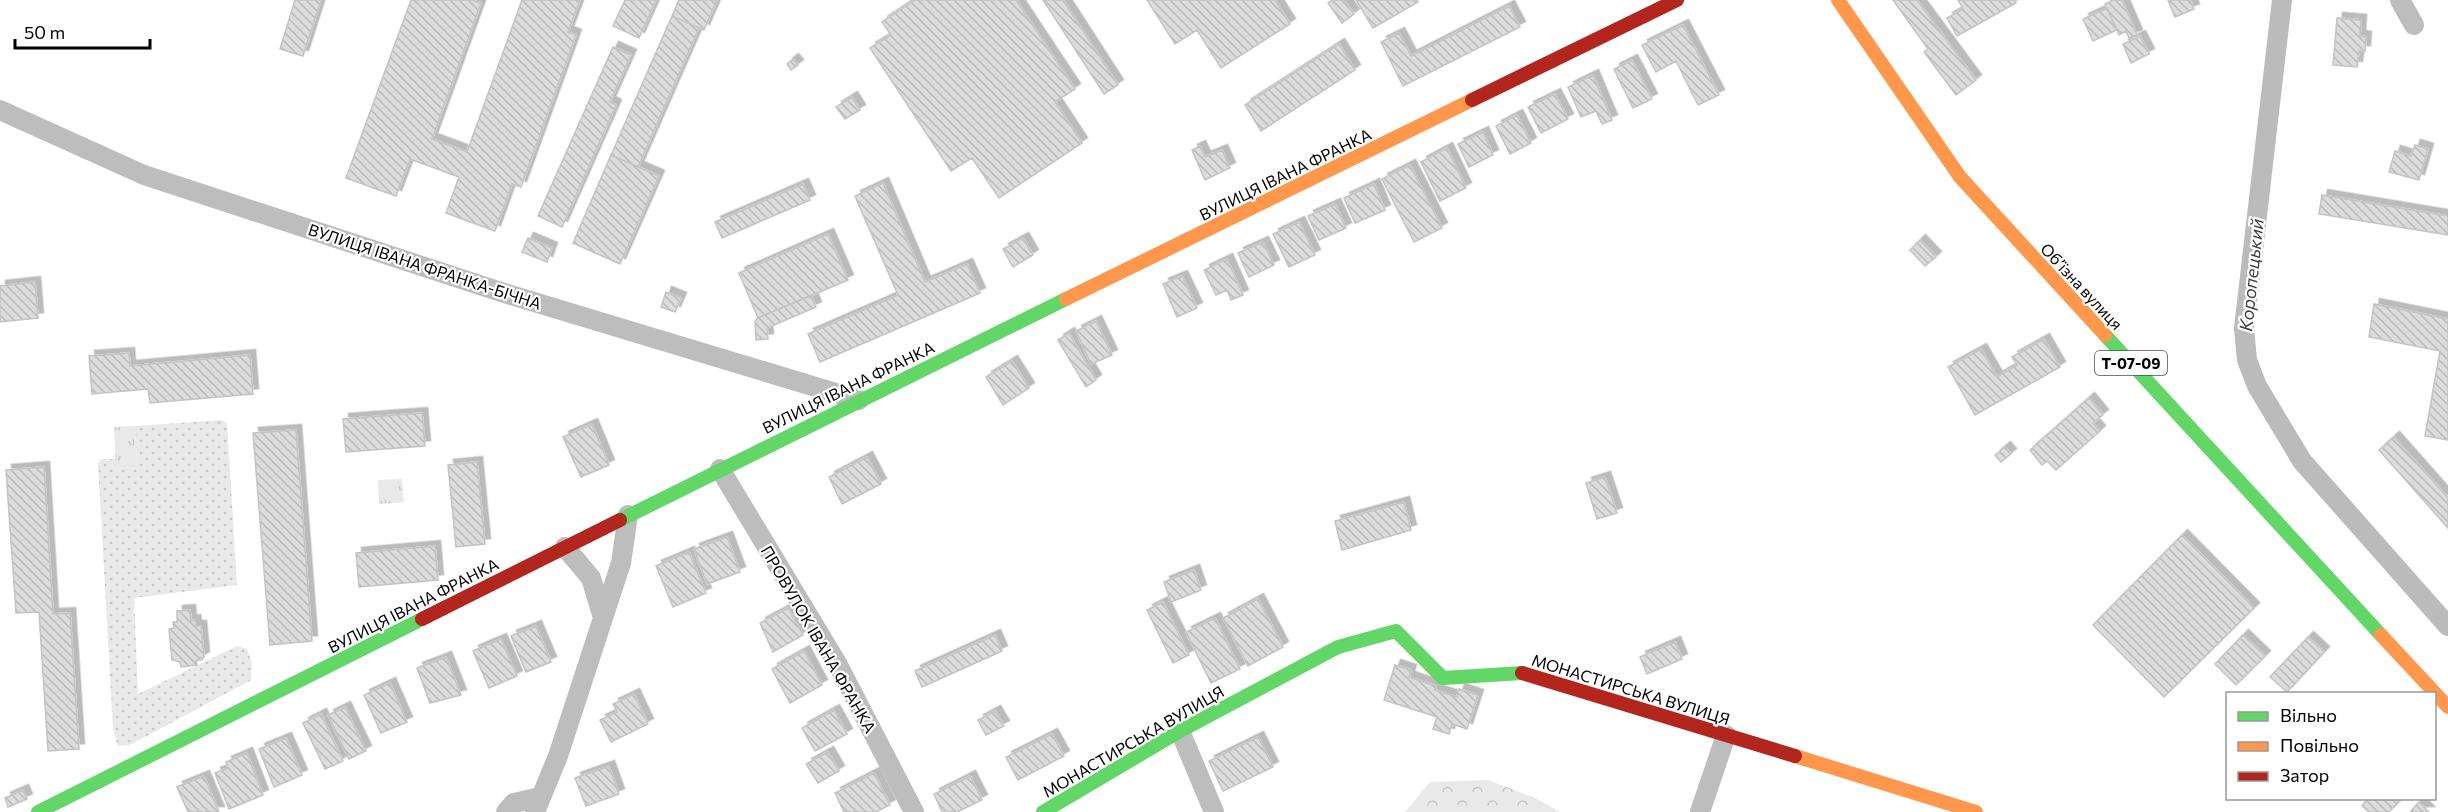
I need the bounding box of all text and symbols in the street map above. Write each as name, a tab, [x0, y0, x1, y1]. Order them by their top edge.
scale bar	[15, 12, 150, 50]
text: 50 m	[24, 21, 65, 43]
street label: ВУЛИЦЯ ІВАНА ФРАНКА	[1196, 124, 1374, 224]
water label: Коропецький	[2234, 217, 2268, 332]
street label: ВУЛИЦЯ ІВАНА ФРАНКА-БІЧНА	[306, 219, 544, 313]
street label: Обʼїзна вулиця	[2037, 239, 2127, 333]
street label: ВУЛИЦЯ ІВАНА ФРАНКА	[759, 337, 937, 437]
road number: Т-07-09	[2095, 351, 2167, 375]
street label: ПРОВУЛОК ІВАНА ФРАНКА	[758, 542, 880, 736]
street label: ВУЛИЦЯ ІВАНА ФРАНКА	[324, 554, 502, 656]
street label: МОНАСТИРСЬКА ВУЛИЦЯ	[1530, 650, 1732, 728]
street label: МОНАСТИРСЬКА ВУЛИЦЯ	[1039, 681, 1227, 801]
legend	[2226, 692, 2436, 800]
text: Вільно	[2280, 704, 2337, 726]
text: Повільно	[2280, 734, 2359, 756]
text: Затор	[2280, 764, 2329, 786]

